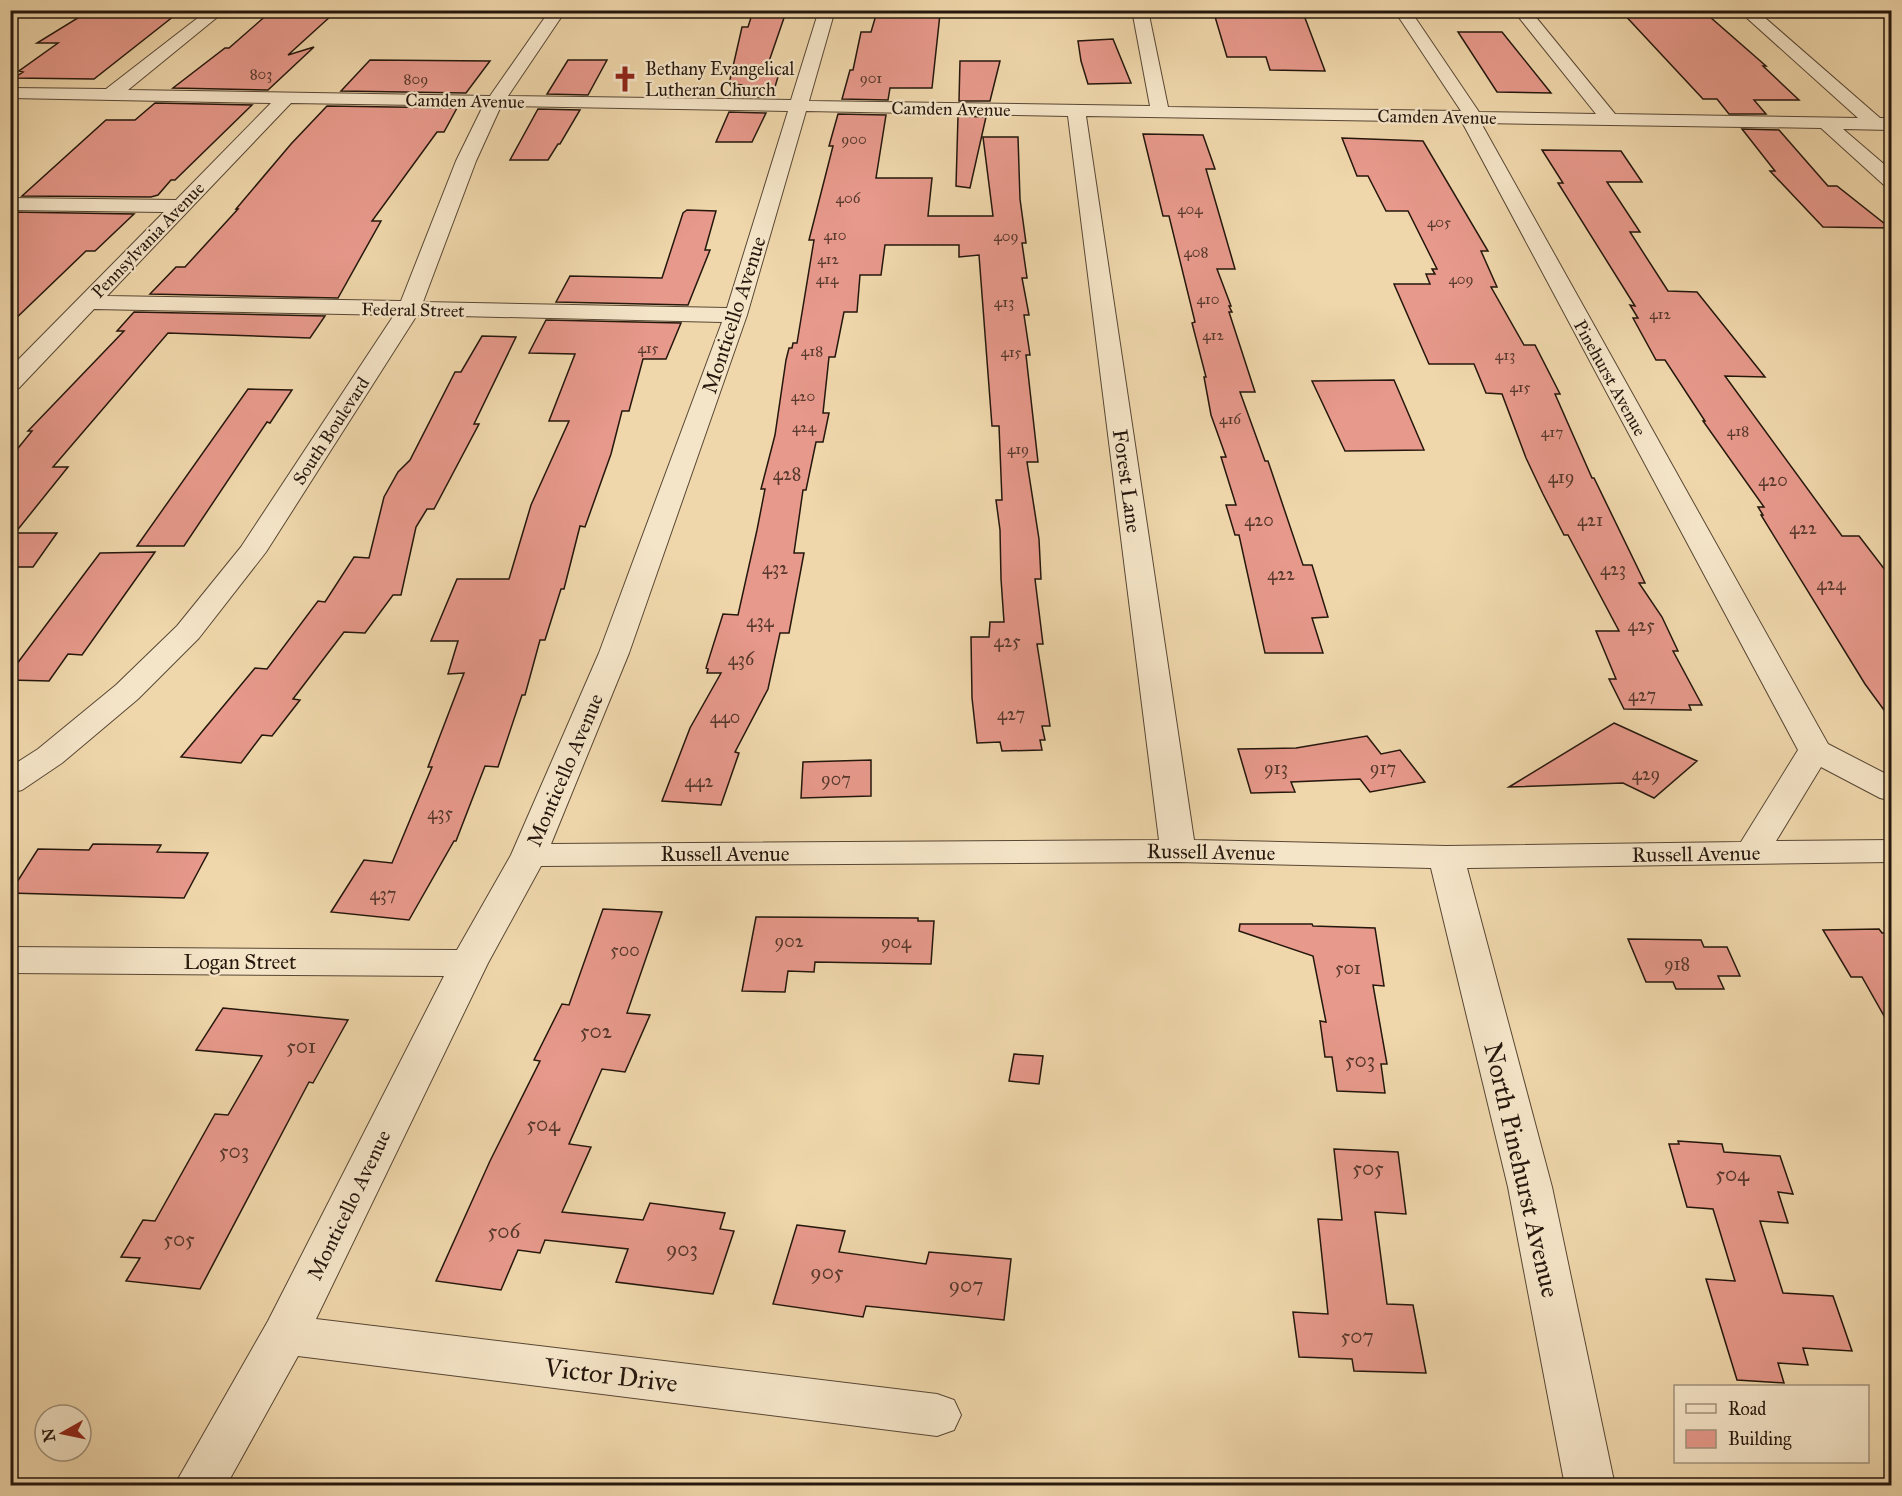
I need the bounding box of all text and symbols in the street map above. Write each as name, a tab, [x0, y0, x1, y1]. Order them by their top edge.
place label: Bethany Evangelical Lutheran Church	[645, 58, 794, 101]
church icon: Bethany Evangelical Lutheran Church	[610, 64, 640, 94]
house number: 803	[250, 65, 272, 83]
house number: 901	[860, 69, 882, 87]
house number: 809	[404, 70, 428, 88]
street label: Camden Avenue	[405, 89, 525, 113]
street label: Camden Avenue	[891, 97, 1011, 121]
street label: Camden Avenue	[1377, 105, 1497, 129]
house number: 900	[841, 130, 867, 148]
street label: Pennsylvania Avenue	[87, 177, 209, 303]
house number: 406	[836, 189, 862, 207]
house number: 404	[1177, 200, 1203, 218]
house number: 405	[1427, 213, 1451, 231]
house number: 410	[824, 226, 846, 244]
house number: 409	[993, 227, 1019, 245]
street label: Monticello Avenue	[696, 233, 772, 397]
house number: 408	[1183, 243, 1209, 261]
house number: 412	[817, 250, 839, 268]
house number: 414	[816, 270, 839, 288]
house number: 409	[1448, 270, 1474, 288]
house number: 410	[1197, 290, 1219, 308]
house number: 413	[994, 293, 1014, 311]
street label: Federal Street	[361, 298, 465, 322]
house number: 412	[1649, 305, 1671, 323]
street label: Pinehurst Avenue	[1569, 316, 1651, 440]
house number: 412	[1202, 326, 1224, 344]
house number: 415	[637, 339, 659, 357]
house number: 418	[801, 342, 823, 360]
house number: 415	[1000, 343, 1022, 361]
house number: 413	[1495, 346, 1515, 364]
street label: South Boulevard	[288, 373, 374, 489]
house number: 415	[1509, 378, 1531, 396]
house number: 420	[791, 387, 815, 405]
house number: 416	[1219, 410, 1242, 428]
house number: 424	[792, 418, 817, 436]
house number: 418	[1727, 422, 1749, 440]
house number: 417	[1541, 423, 1563, 441]
street label: Forest Lane	[1107, 427, 1147, 535]
house number: 419	[1007, 440, 1029, 458]
house number: 428	[773, 463, 801, 485]
house number: 419	[1548, 466, 1574, 488]
house number: 420	[1758, 469, 1788, 491]
house number: 420	[1244, 509, 1274, 531]
house number: 421	[1577, 509, 1603, 531]
house number: 422	[1789, 517, 1817, 539]
house number: 432	[762, 557, 788, 579]
house number: 423	[1600, 558, 1626, 580]
house number: 422	[1267, 563, 1295, 585]
house number: 424	[1817, 573, 1846, 595]
house number: 434	[746, 610, 775, 632]
house number: 425	[1627, 614, 1655, 636]
house number: 425	[993, 630, 1021, 652]
house number: 436	[728, 648, 755, 670]
house number: 427	[1628, 684, 1656, 706]
street label: Monticello Avenue	[521, 689, 609, 850]
house number: 427	[997, 703, 1025, 725]
house number: 440	[710, 706, 740, 728]
house number: 913	[1264, 757, 1288, 779]
house number: 917	[1370, 757, 1396, 779]
house number: 429	[1632, 763, 1660, 785]
house number: 907	[821, 768, 851, 790]
house number: 442	[685, 770, 714, 792]
house number: 435	[427, 802, 453, 824]
street label: Russell Avenue	[1146, 838, 1276, 866]
street label: Russell Avenue	[1631, 840, 1761, 868]
street label: Russell Avenue	[661, 841, 790, 867]
house number: 437	[370, 883, 396, 905]
house number: 902	[774, 930, 804, 952]
house number: 904	[881, 931, 912, 953]
house number: 500	[610, 939, 640, 961]
street label: Logan Street	[184, 949, 297, 975]
house number: 918	[1664, 953, 1690, 975]
house number: 501	[1335, 957, 1361, 979]
house number: 502	[580, 1018, 613, 1044]
house number: 501	[286, 1033, 316, 1059]
street label: North Pinehurst Avenue	[1477, 1039, 1567, 1301]
house number: 503	[1345, 1047, 1375, 1073]
house number: 504	[526, 1111, 561, 1137]
street label: Monticello Avenue	[301, 1126, 397, 1284]
house number: 503	[219, 1138, 249, 1164]
house number: 505	[1352, 1155, 1384, 1181]
house number: 504	[1715, 1161, 1750, 1187]
house number: 506	[488, 1218, 522, 1244]
house number: 505	[163, 1226, 195, 1252]
house number: 903	[666, 1236, 698, 1262]
house number: 905	[810, 1259, 844, 1285]
house number: 907	[949, 1272, 983, 1298]
house number: 507	[1340, 1323, 1374, 1349]
street label: Victor Drive	[542, 1351, 680, 1399]
legend	[1674, 1385, 1869, 1463]
text: Road	[1728, 1398, 1766, 1420]
north arrow	[33, 1403, 93, 1463]
text: N	[38, 1427, 59, 1443]
text: Building	[1728, 1428, 1792, 1451]

